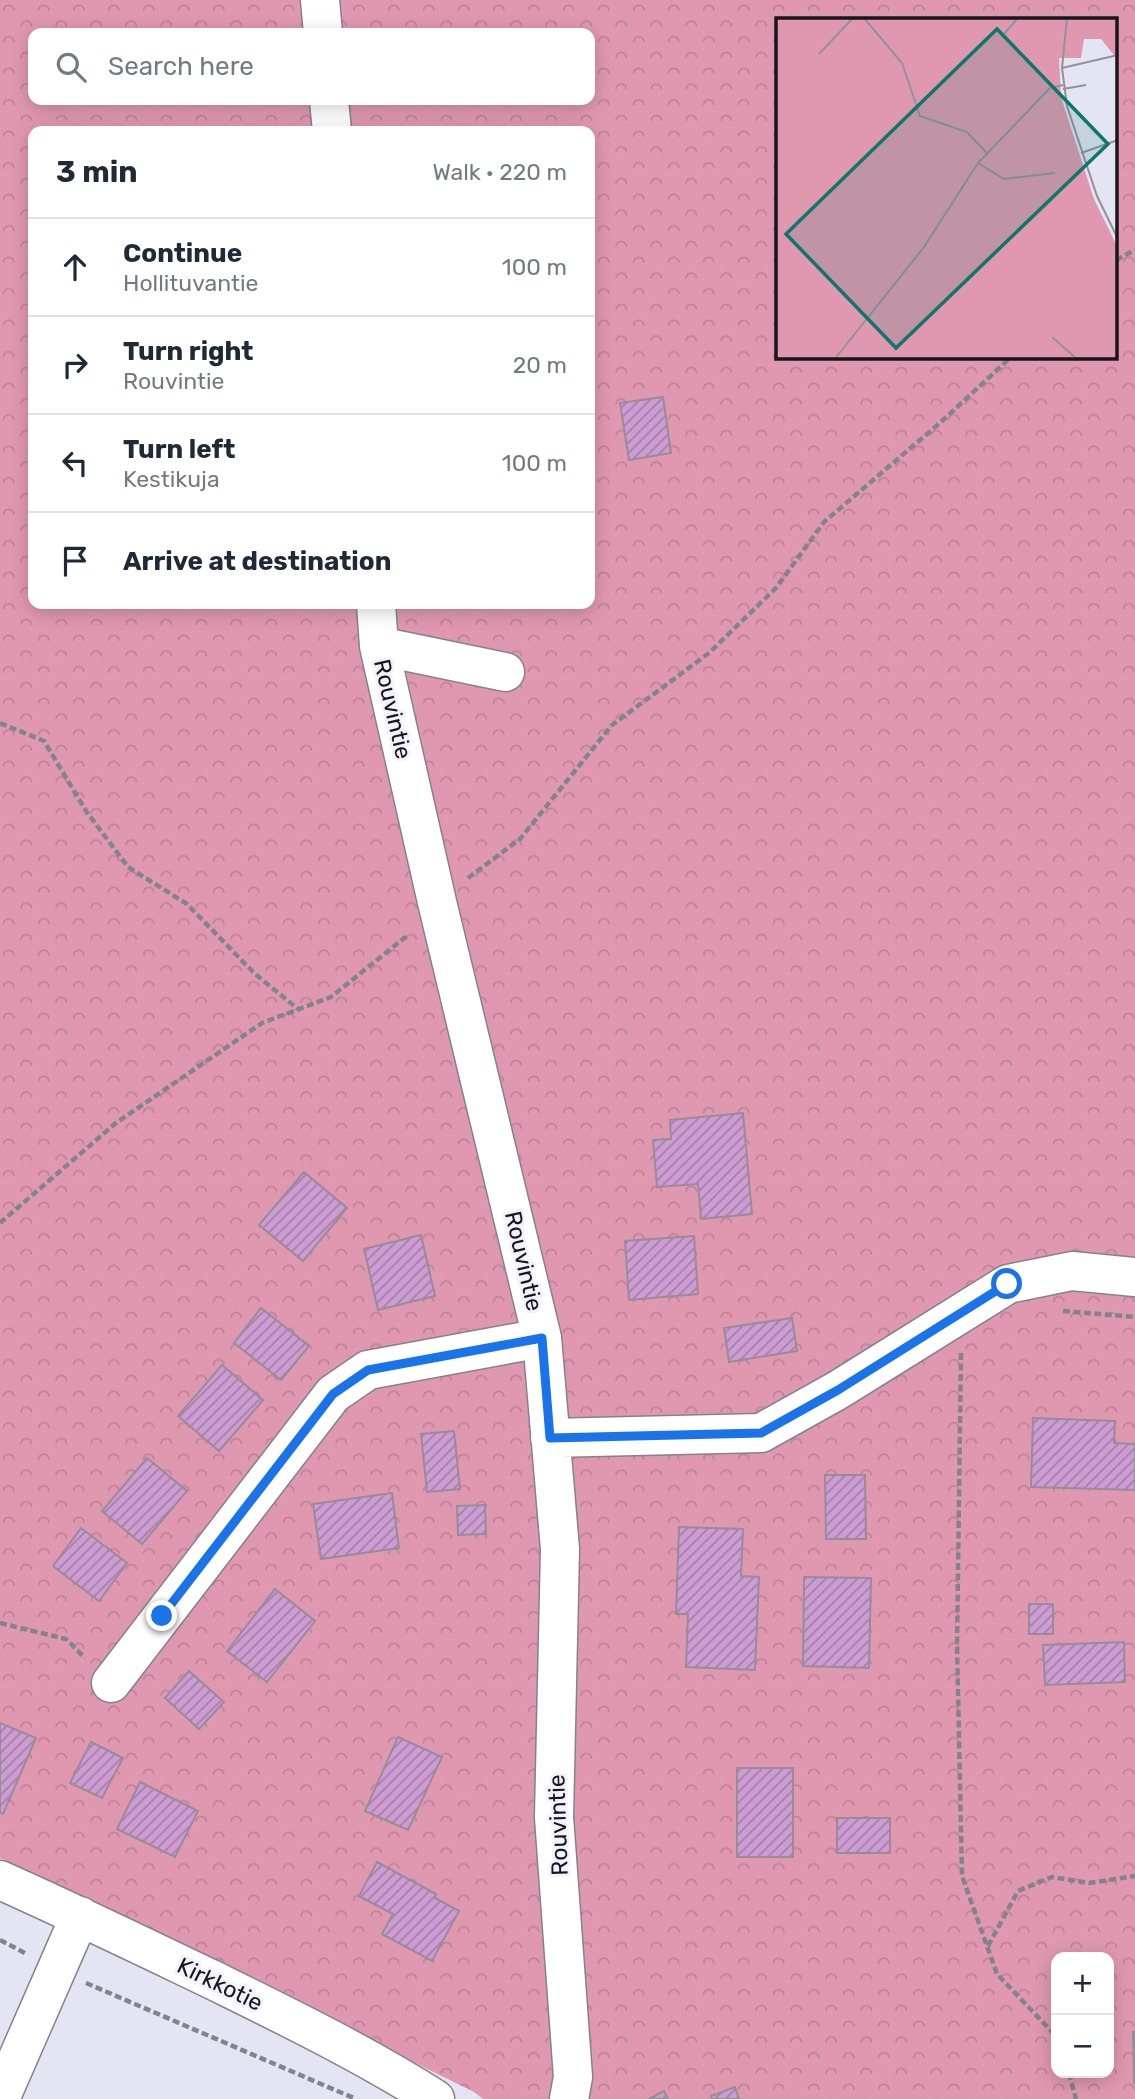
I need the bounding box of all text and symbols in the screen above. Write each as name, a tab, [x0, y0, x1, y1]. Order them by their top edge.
inset map	[776, 18, 1118, 359]
search box	[28, 28, 595, 105]
icon: search	[52, 48, 90, 86]
text: Search here	[108, 51, 254, 82]
text: 3 min	[56, 154, 138, 190]
text: Walk · 220 m	[433, 158, 567, 186]
text: Continue	[123, 238, 242, 269]
icon: ahead	[56, 248, 94, 286]
text: 100 m	[502, 253, 567, 281]
text: Hollituvantie	[123, 269, 258, 297]
text: Turn right	[123, 336, 253, 367]
icon: right	[56, 346, 94, 384]
text: 20 m	[513, 351, 567, 379]
text: Rouvintie	[123, 367, 225, 395]
text: Turn left	[123, 434, 235, 465]
icon: left	[56, 444, 94, 482]
text: 100 m	[502, 449, 567, 477]
text: Kestikuja	[123, 465, 220, 493]
icon: arrive	[56, 542, 94, 580]
text: Arrive at destination	[123, 546, 391, 577]
street label: Rouvintie	[368, 656, 418, 762]
street label: Rouvintie	[499, 1208, 549, 1314]
route start	[991, 1268, 1022, 1299]
route end	[146, 1600, 177, 1631]
street label: Rouvintie	[542, 1774, 574, 1876]
street label: Kirkkotie	[173, 1951, 267, 2017]
map controls	[1051, 1952, 1114, 2078]
button: +	[1051, 1952, 1114, 2015]
button: −	[1051, 2015, 1114, 2078]

